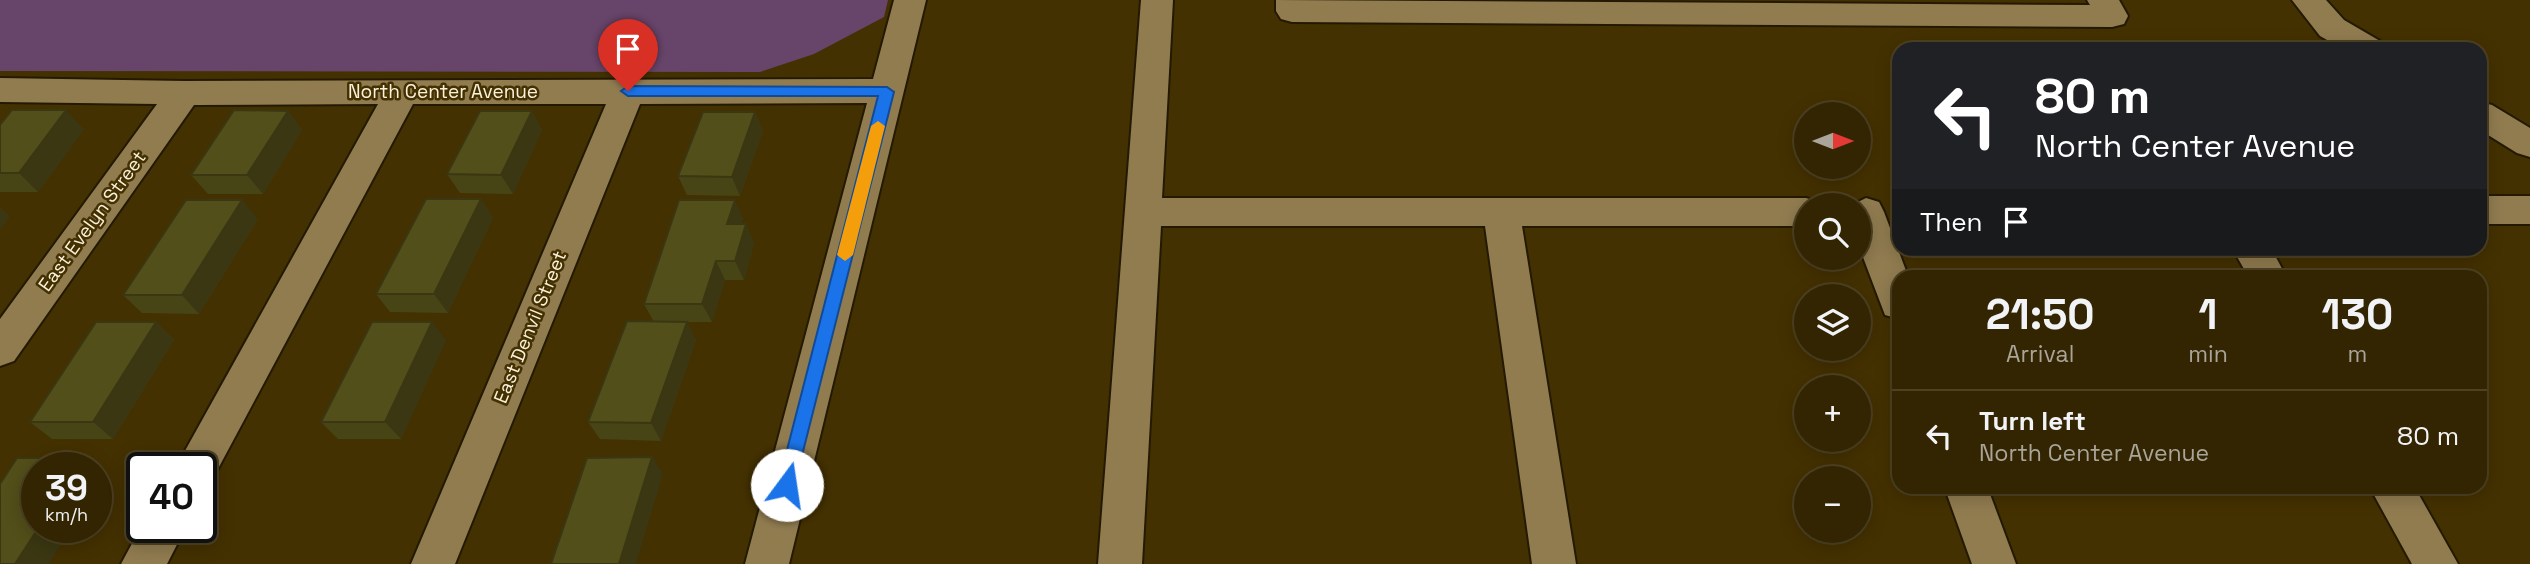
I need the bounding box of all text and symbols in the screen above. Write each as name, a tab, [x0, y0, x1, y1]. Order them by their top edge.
pin	[598, 19, 658, 91]
icon: arrive	[609, 30, 647, 68]
text: 80 m	[2035, 65, 2150, 127]
icon: left	[1920, 70, 2011, 161]
street label: North Center Avenue	[348, 79, 538, 104]
north arrow	[1794, 102, 1871, 178]
map controls	[1794, 102, 1871, 543]
text: North Center Avenue	[2035, 126, 2355, 166]
street label: East Evelyn Street	[33, 146, 151, 296]
button: search	[1794, 193, 1871, 270]
icon: arrive	[1997, 203, 2035, 241]
text: Then	[1920, 205, 1983, 239]
street label: East Denvil Street	[488, 247, 572, 407]
button: layers	[1794, 284, 1871, 361]
text: 21:50	[1986, 288, 2095, 341]
text: 1	[2199, 288, 2218, 341]
text: 130	[2322, 288, 2393, 341]
text: Arrival	[2006, 339, 2074, 369]
text: min	[2188, 339, 2228, 369]
text: m	[2347, 339, 2367, 369]
button: +	[1794, 375, 1871, 452]
text: Turn left	[1979, 404, 2086, 438]
icon: left	[1920, 417, 1958, 455]
text: 80 m	[2397, 419, 2459, 453]
text: North Center Avenue	[1979, 438, 2209, 468]
position arrow	[750, 448, 824, 522]
speed limit sign: 40	[126, 452, 217, 543]
text: 39	[45, 466, 88, 510]
button: −	[1794, 466, 1871, 543]
text: km/h	[45, 503, 88, 526]

